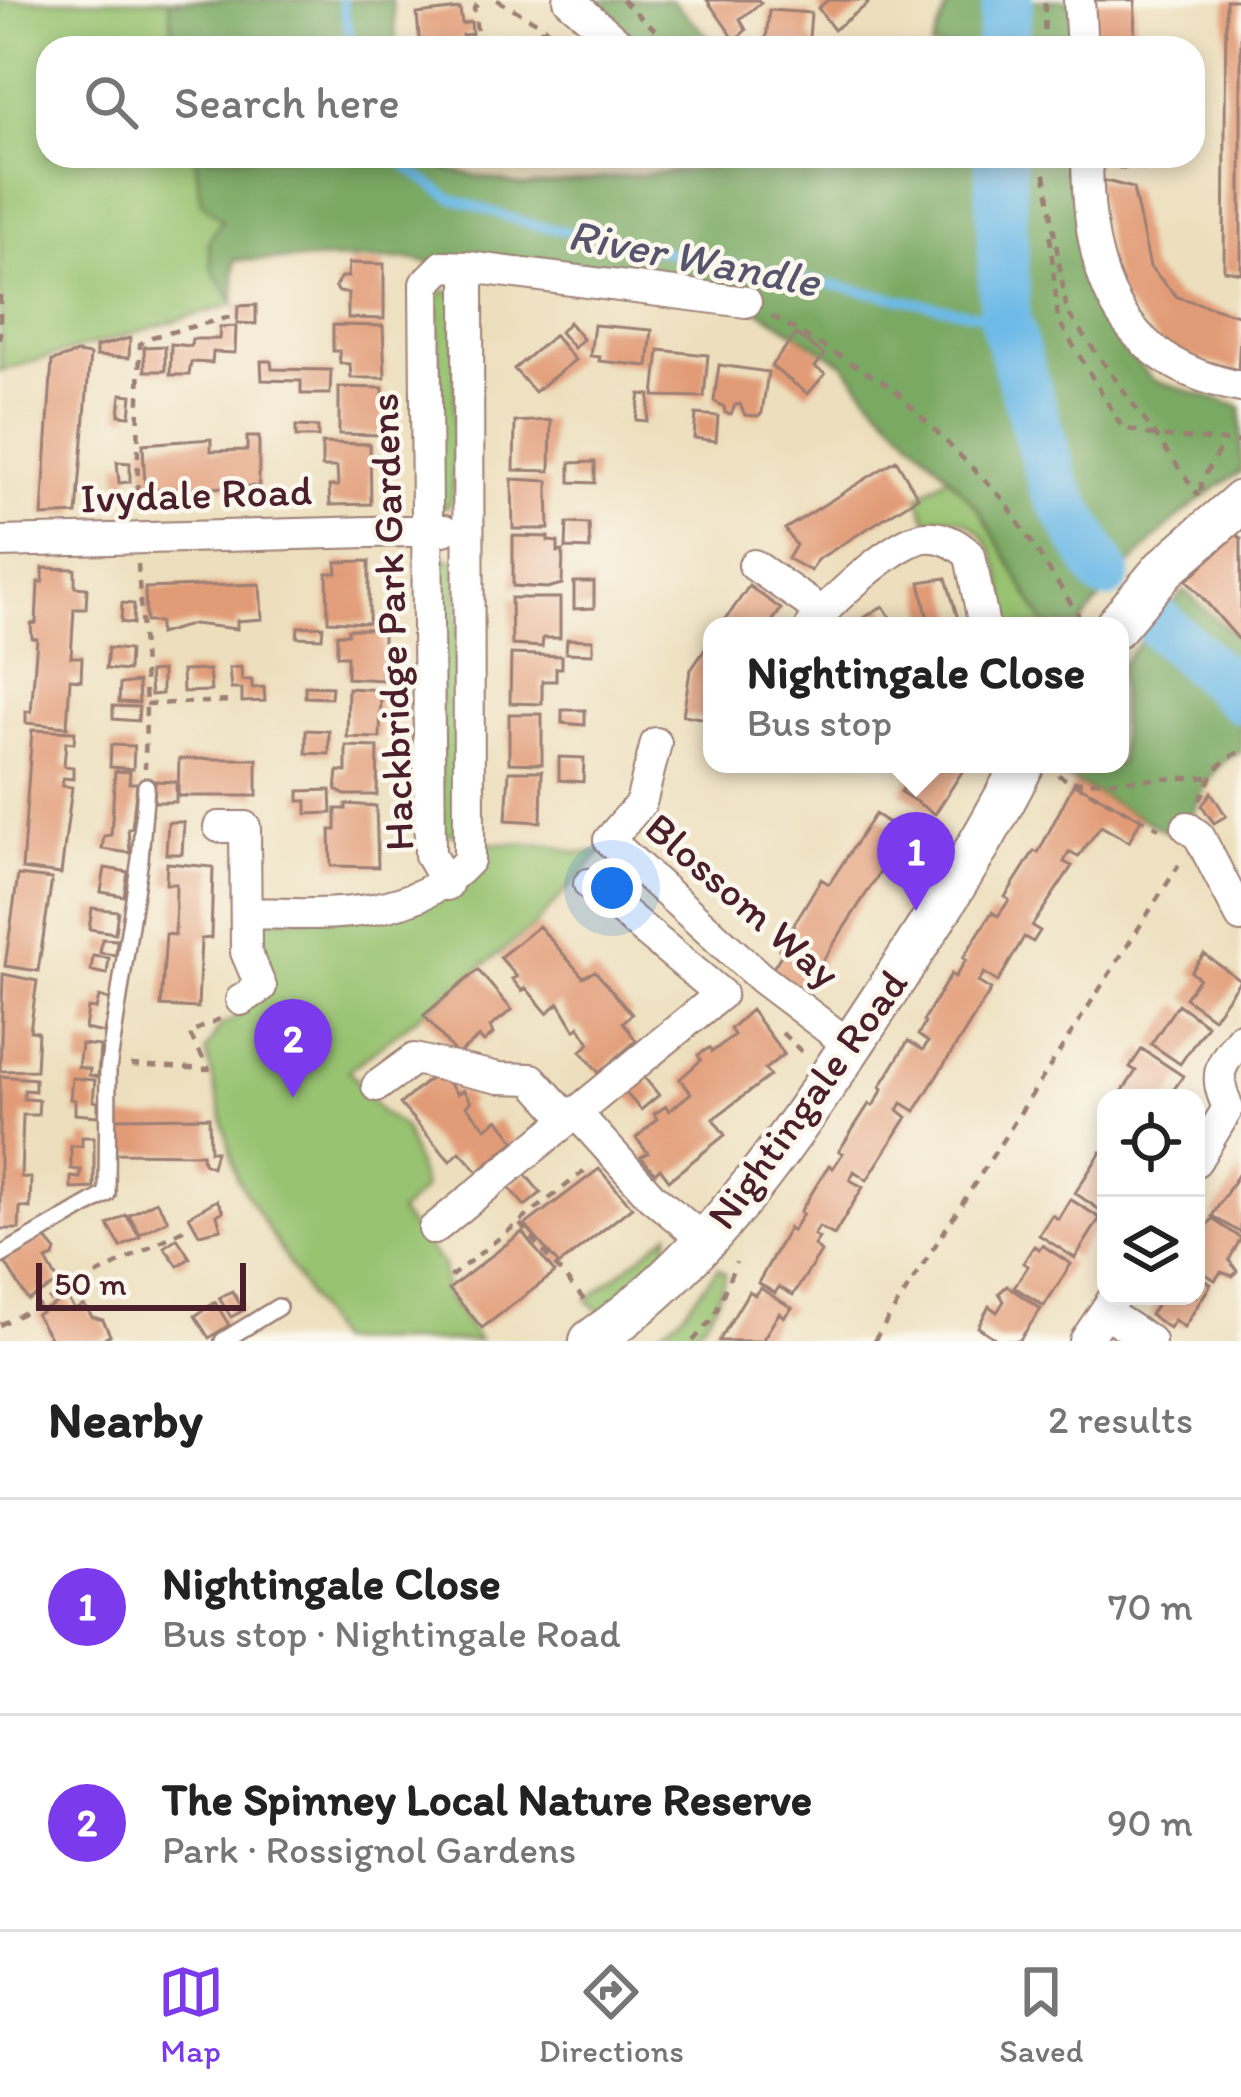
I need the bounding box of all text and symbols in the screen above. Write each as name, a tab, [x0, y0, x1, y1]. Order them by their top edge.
search box	[36, 36, 1205, 168]
icon: search	[78, 69, 144, 135]
text: Search here	[174, 75, 400, 129]
water label: River Wandle	[564, 206, 826, 308]
street label: Hackbridge Park Gardens	[358, 392, 424, 852]
street label: Ivydale Road	[79, 464, 313, 524]
popup	[703, 617, 1129, 773]
text: Nightingale Close	[747, 645, 1085, 699]
text: Bus stop	[747, 699, 892, 746]
street label: Blossom Way	[635, 801, 851, 999]
pin: 1	[877, 812, 955, 911]
your location	[582, 858, 642, 918]
street label: Nightingale Road	[696, 959, 918, 1239]
pin: 2	[254, 999, 332, 1098]
map controls	[1097, 1089, 1205, 1305]
button: locate	[1097, 1089, 1205, 1197]
button: layers	[1097, 1197, 1205, 1305]
scale bar	[36, 1257, 246, 1310]
text: 50 m	[54, 1264, 127, 1303]
text: Nearby	[48, 1389, 203, 1450]
text: 2 results	[1048, 1396, 1193, 1443]
text: Nightingale Close	[162, 1556, 501, 1610]
text: 1	[78, 1583, 96, 1630]
text: 70 m	[1108, 1583, 1193, 1630]
text: Bus stop · Nightingale Road	[162, 1610, 621, 1657]
text: The Spinney Local Nature Reserve	[162, 1772, 812, 1826]
text: 2	[77, 1799, 97, 1846]
text: 90 m	[1107, 1799, 1193, 1846]
text: Park · Rossignol Gardens	[162, 1826, 576, 1873]
tab: Map	[158, 1959, 224, 2070]
tab: Directions	[539, 1959, 684, 2070]
tab: Saved	[999, 1959, 1083, 2070]

